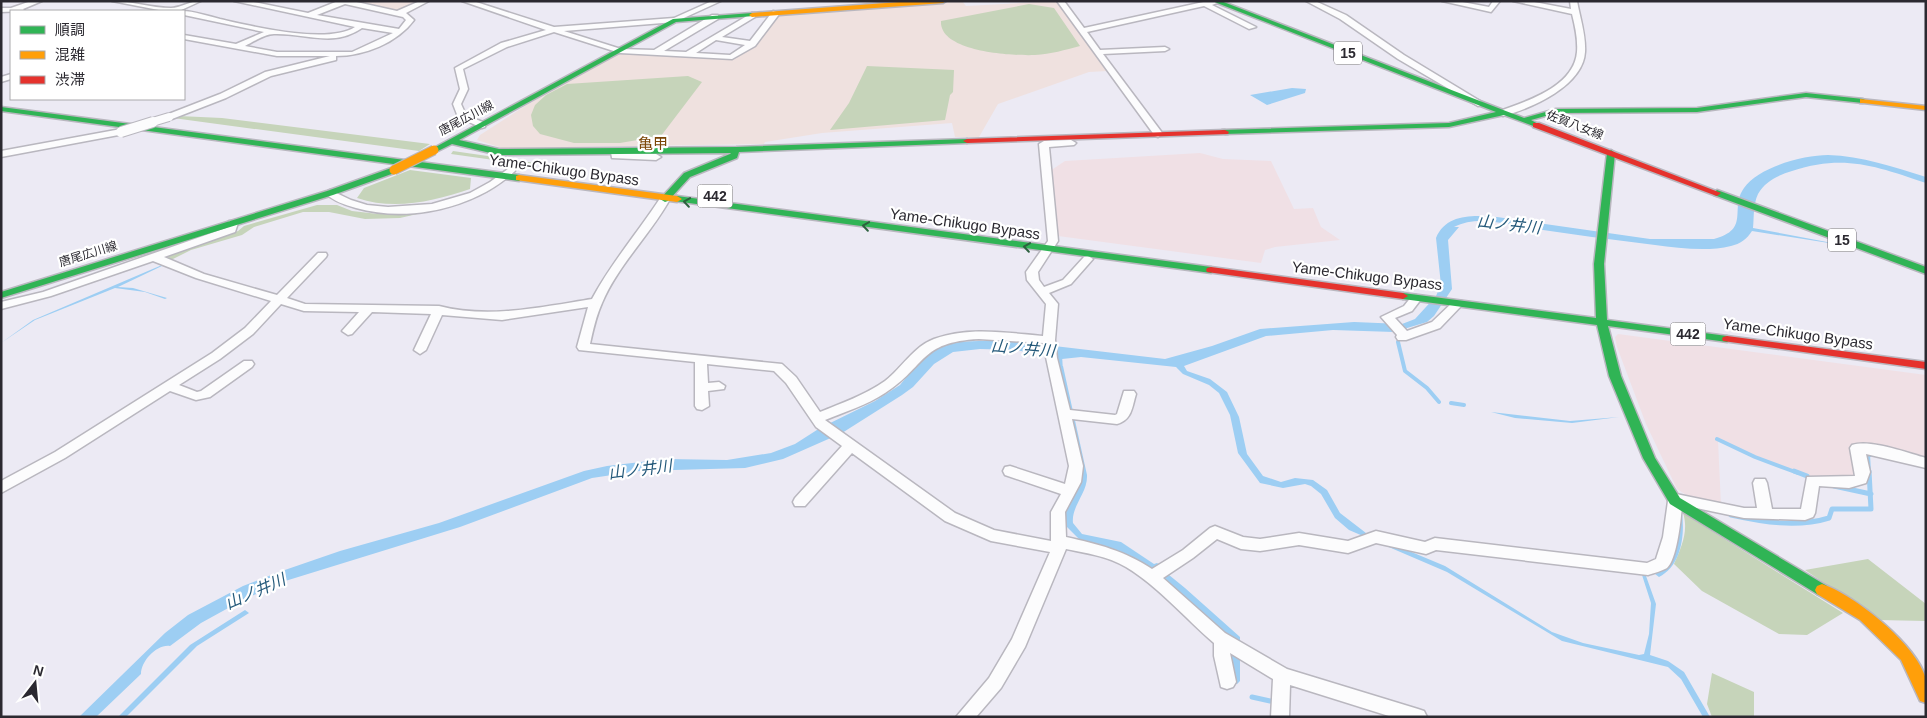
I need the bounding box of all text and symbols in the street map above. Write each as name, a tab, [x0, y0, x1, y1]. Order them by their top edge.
legend	[10, 10, 185, 100]
text: 順調	[55, 21, 85, 38]
road number: 15	[1334, 42, 1362, 64]
text: 混雑	[55, 46, 85, 63]
text: 渋滞	[55, 71, 85, 88]
street label: 唐尾広川線	[436, 98, 496, 138]
street label: 佐賀八女線	[1544, 108, 1606, 142]
district label: 亀甲	[638, 135, 668, 152]
street label: Yame-Chikugo Bypass	[488, 151, 640, 188]
road number: 442	[698, 185, 732, 208]
one-way arrow	[683, 197, 691, 208]
street label: Yame-Chikugo Bypass	[889, 205, 1041, 242]
water label: 山ノ井川	[1476, 213, 1544, 237]
one-way arrow	[861, 221, 870, 231]
road number: 15	[1828, 228, 1856, 252]
street label: 唐尾広川線	[57, 239, 119, 269]
one-way arrow	[1022, 242, 1030, 253]
street label: Yame-Chikugo Bypass	[1291, 258, 1443, 293]
street label: Yame-Chikugo Bypass	[1722, 315, 1874, 352]
road number: 442	[1670, 322, 1706, 346]
water label: 山ノ井川	[990, 337, 1058, 360]
water label: 山ノ井川	[607, 457, 675, 482]
water label: 山ノ井川	[223, 570, 290, 612]
north arrow	[10, 658, 60, 708]
text: N	[32, 661, 46, 680]

